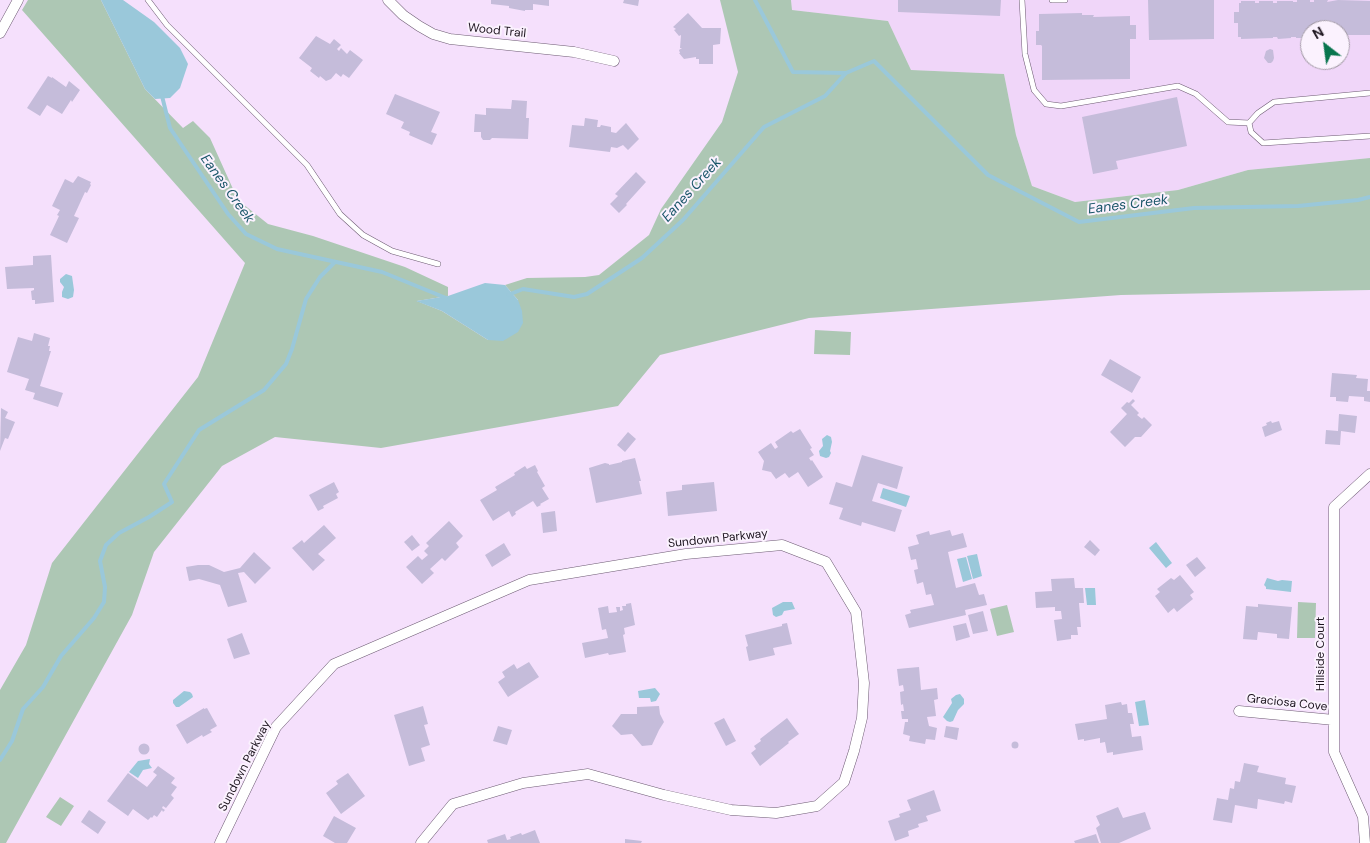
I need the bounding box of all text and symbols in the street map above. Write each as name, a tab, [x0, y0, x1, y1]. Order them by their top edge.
north arrow	[1300, 20, 1350, 70]
street label: Wood Trail	[467, 21, 527, 41]
text: N	[1309, 23, 1327, 43]
water label: Eanes Creek	[197, 151, 257, 227]
water label: Eanes Creek	[659, 154, 725, 226]
water label: Eanes Creek	[1087, 192, 1169, 218]
street label: Sundown Parkway	[668, 527, 768, 551]
street label: Hillside Court	[1314, 617, 1328, 691]
street label: Graciosa Cove	[1246, 692, 1328, 714]
street label: Sundown Parkway	[216, 718, 274, 814]

